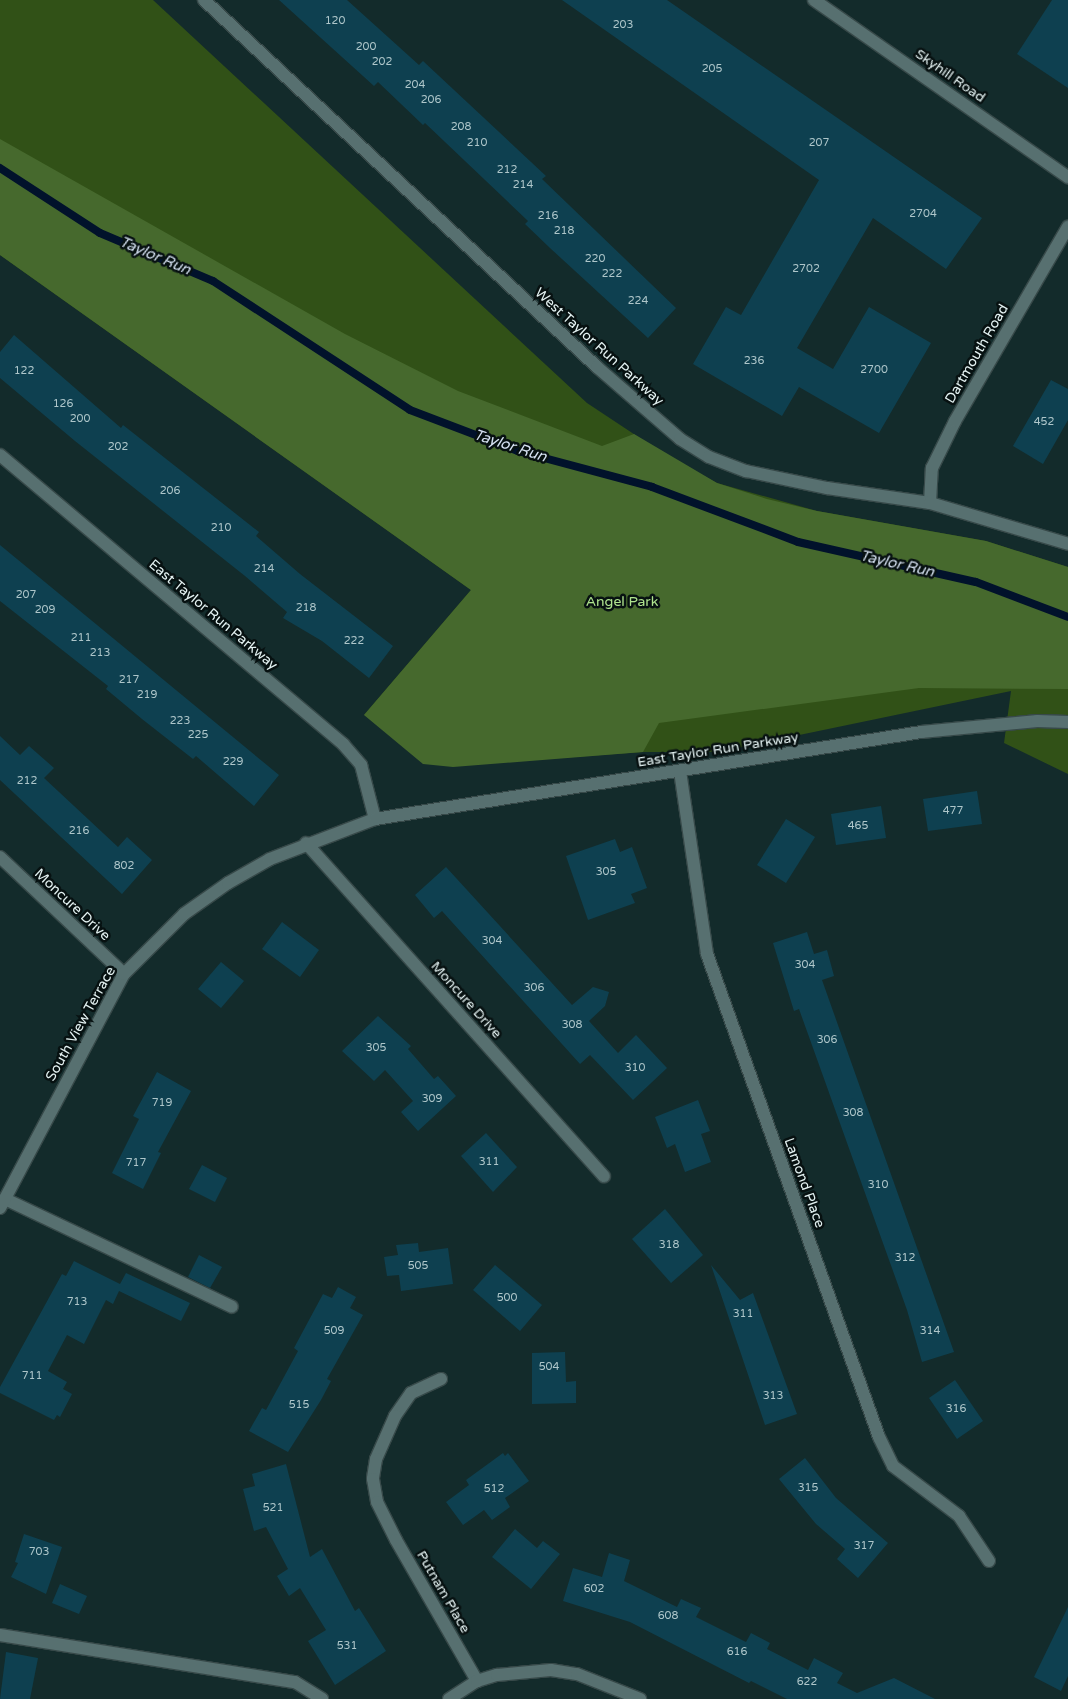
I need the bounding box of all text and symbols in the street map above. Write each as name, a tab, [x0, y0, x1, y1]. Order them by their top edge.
house number: 120	[325, 14, 345, 28]
house number: 203	[613, 18, 633, 32]
house number: 200	[356, 40, 376, 54]
street label: Skyhill Road	[912, 46, 988, 106]
house number: 202	[372, 55, 392, 69]
house number: 205	[702, 62, 722, 76]
house number: 204	[405, 78, 425, 92]
house number: 206	[421, 93, 441, 107]
house number: 208	[451, 120, 471, 134]
house number: 210	[467, 136, 487, 150]
house number: 207	[809, 136, 829, 150]
house number: 212	[497, 163, 517, 177]
house number: 214	[513, 178, 533, 192]
house number: 2704	[909, 207, 937, 221]
house number: 216	[538, 209, 558, 223]
house number: 218	[554, 224, 574, 238]
water label: Taylor Run	[117, 233, 193, 279]
house number: 220	[585, 252, 605, 266]
house number: 2702	[792, 262, 820, 276]
house number: 222	[602, 267, 622, 281]
street label: West Taylor Run Parkway	[531, 285, 667, 409]
house number: 224	[628, 294, 648, 308]
street label: Dartmouth Road	[942, 302, 1012, 406]
house number: 236	[744, 354, 764, 368]
house number: 2700	[860, 363, 888, 377]
house number: 122	[14, 364, 34, 378]
house number: 126	[53, 397, 73, 411]
house number: 200	[70, 412, 90, 426]
house number: 452	[1034, 415, 1054, 429]
water label: Taylor Run	[471, 426, 549, 466]
house number: 202	[108, 440, 128, 454]
house number: 206	[160, 484, 180, 498]
house number: 210	[211, 521, 231, 535]
water label: Taylor Run	[858, 547, 936, 581]
street label: East Taylor Run Parkway	[145, 556, 281, 674]
house number: 214	[254, 562, 274, 576]
house number: 207	[16, 588, 36, 602]
park label: Angel Park	[586, 594, 658, 610]
house number: 218	[296, 601, 316, 615]
house number: 209	[35, 603, 55, 617]
house number: 211	[71, 631, 91, 645]
house number: 222	[344, 634, 364, 648]
house number: 213	[90, 646, 110, 660]
house number: 217	[119, 673, 139, 687]
house number: 219	[137, 688, 157, 702]
house number: 223	[170, 714, 190, 728]
house number: 225	[188, 728, 208, 742]
street label: East Taylor Run Parkway	[636, 729, 800, 771]
house number: 229	[223, 755, 243, 769]
house number: 212	[17, 774, 37, 788]
house number: 477	[943, 804, 963, 818]
house number: 465	[848, 819, 868, 833]
house number: 216	[69, 824, 89, 838]
house number: 802	[114, 859, 134, 873]
house number: 305	[596, 865, 616, 879]
street label: Moncure Drive	[31, 866, 113, 944]
house number: 304	[482, 934, 502, 948]
street label: Moncure Drive	[427, 958, 505, 1042]
house number: 304	[795, 958, 815, 972]
street label: South View Terrace	[43, 964, 119, 1084]
house number: 306	[524, 981, 544, 995]
house number: 308	[562, 1018, 582, 1032]
house number: 306	[817, 1033, 837, 1047]
house number: 305	[366, 1041, 386, 1055]
house number: 310	[625, 1061, 645, 1075]
house number: 309	[422, 1092, 442, 1106]
house number: 719	[152, 1096, 172, 1110]
house number: 308	[843, 1106, 863, 1120]
street label: Lamond Place	[780, 1136, 828, 1230]
house number: 311	[479, 1155, 499, 1169]
house number: 717	[126, 1156, 146, 1170]
house number: 310	[868, 1178, 888, 1192]
house number: 318	[659, 1238, 679, 1252]
house number: 312	[895, 1251, 915, 1265]
house number: 505	[408, 1259, 428, 1273]
house number: 500	[497, 1291, 517, 1305]
house number: 713	[67, 1295, 87, 1309]
house number: 311	[733, 1307, 753, 1321]
house number: 509	[324, 1324, 344, 1338]
house number: 314	[920, 1324, 940, 1338]
house number: 504	[539, 1360, 559, 1374]
house number: 711	[22, 1369, 42, 1383]
house number: 313	[763, 1389, 783, 1403]
house number: 515	[289, 1398, 309, 1412]
house number: 316	[946, 1402, 966, 1416]
house number: 315	[798, 1481, 818, 1495]
house number: 512	[484, 1482, 504, 1496]
house number: 521	[263, 1501, 283, 1515]
house number: 317	[854, 1539, 874, 1553]
house number: 703	[29, 1545, 49, 1559]
street label: Putnam Place	[413, 1548, 473, 1636]
house number: 602	[584, 1582, 604, 1596]
house number: 608	[658, 1609, 678, 1623]
house number: 531	[337, 1639, 357, 1653]
house number: 616	[727, 1645, 747, 1659]
house number: 622	[797, 1675, 817, 1689]

